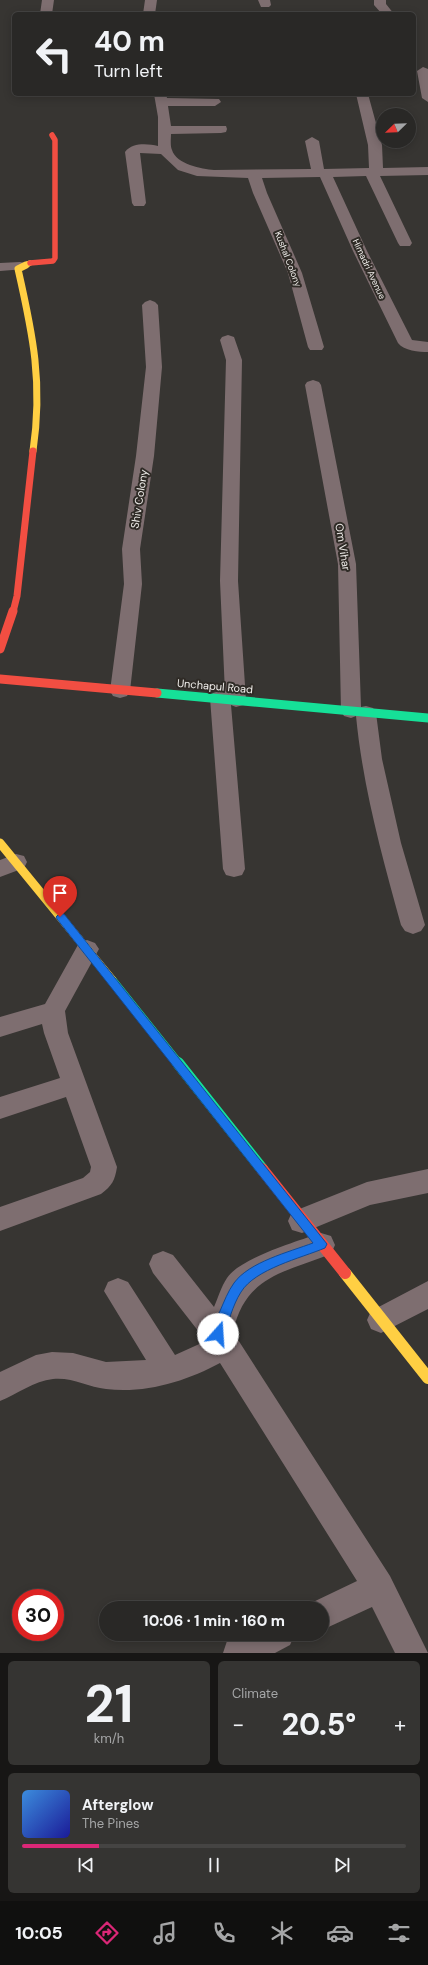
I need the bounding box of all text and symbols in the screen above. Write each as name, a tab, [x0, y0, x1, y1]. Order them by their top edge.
text: 40 m	[94, 23, 165, 60]
icon: left	[28, 28, 80, 80]
text: Turn left	[94, 59, 163, 83]
north arrow	[376, 108, 416, 148]
map controls	[376, 108, 416, 148]
street label: Kushal Colony	[272, 230, 304, 288]
street label: Himadri Avenue	[350, 237, 388, 301]
street label: Shiv Colony	[127, 468, 151, 530]
street label: Om Vihar	[332, 522, 354, 572]
street label: Unchapul Road	[176, 676, 254, 696]
pin	[43, 876, 77, 917]
icon: arrive	[49, 882, 71, 904]
position arrow	[197, 1313, 239, 1355]
speed limit sign: 30	[12, 1589, 64, 1641]
text: 10:06 · 1 min · 160 m	[143, 1611, 285, 1631]
text: 21	[85, 1670, 133, 1738]
text: Climate	[232, 1685, 278, 1702]
text: 20.5°	[282, 1705, 356, 1744]
text: −	[232, 1710, 244, 1739]
text: +	[394, 1710, 406, 1739]
text: km/h	[94, 1730, 124, 1747]
text: Afterglow	[82, 1795, 154, 1815]
text: The Pines	[82, 1815, 140, 1832]
icon: previous	[75, 1854, 97, 1876]
icon: pause	[203, 1854, 225, 1876]
icon: next	[331, 1854, 353, 1876]
icon: directions	[93, 1919, 121, 1947]
icon: music	[151, 1919, 179, 1947]
icon: phone	[210, 1919, 238, 1947]
icon: climate	[268, 1919, 296, 1947]
icon: car	[326, 1919, 354, 1947]
icon: filters	[385, 1919, 413, 1947]
text: 10:05	[15, 1921, 63, 1945]

